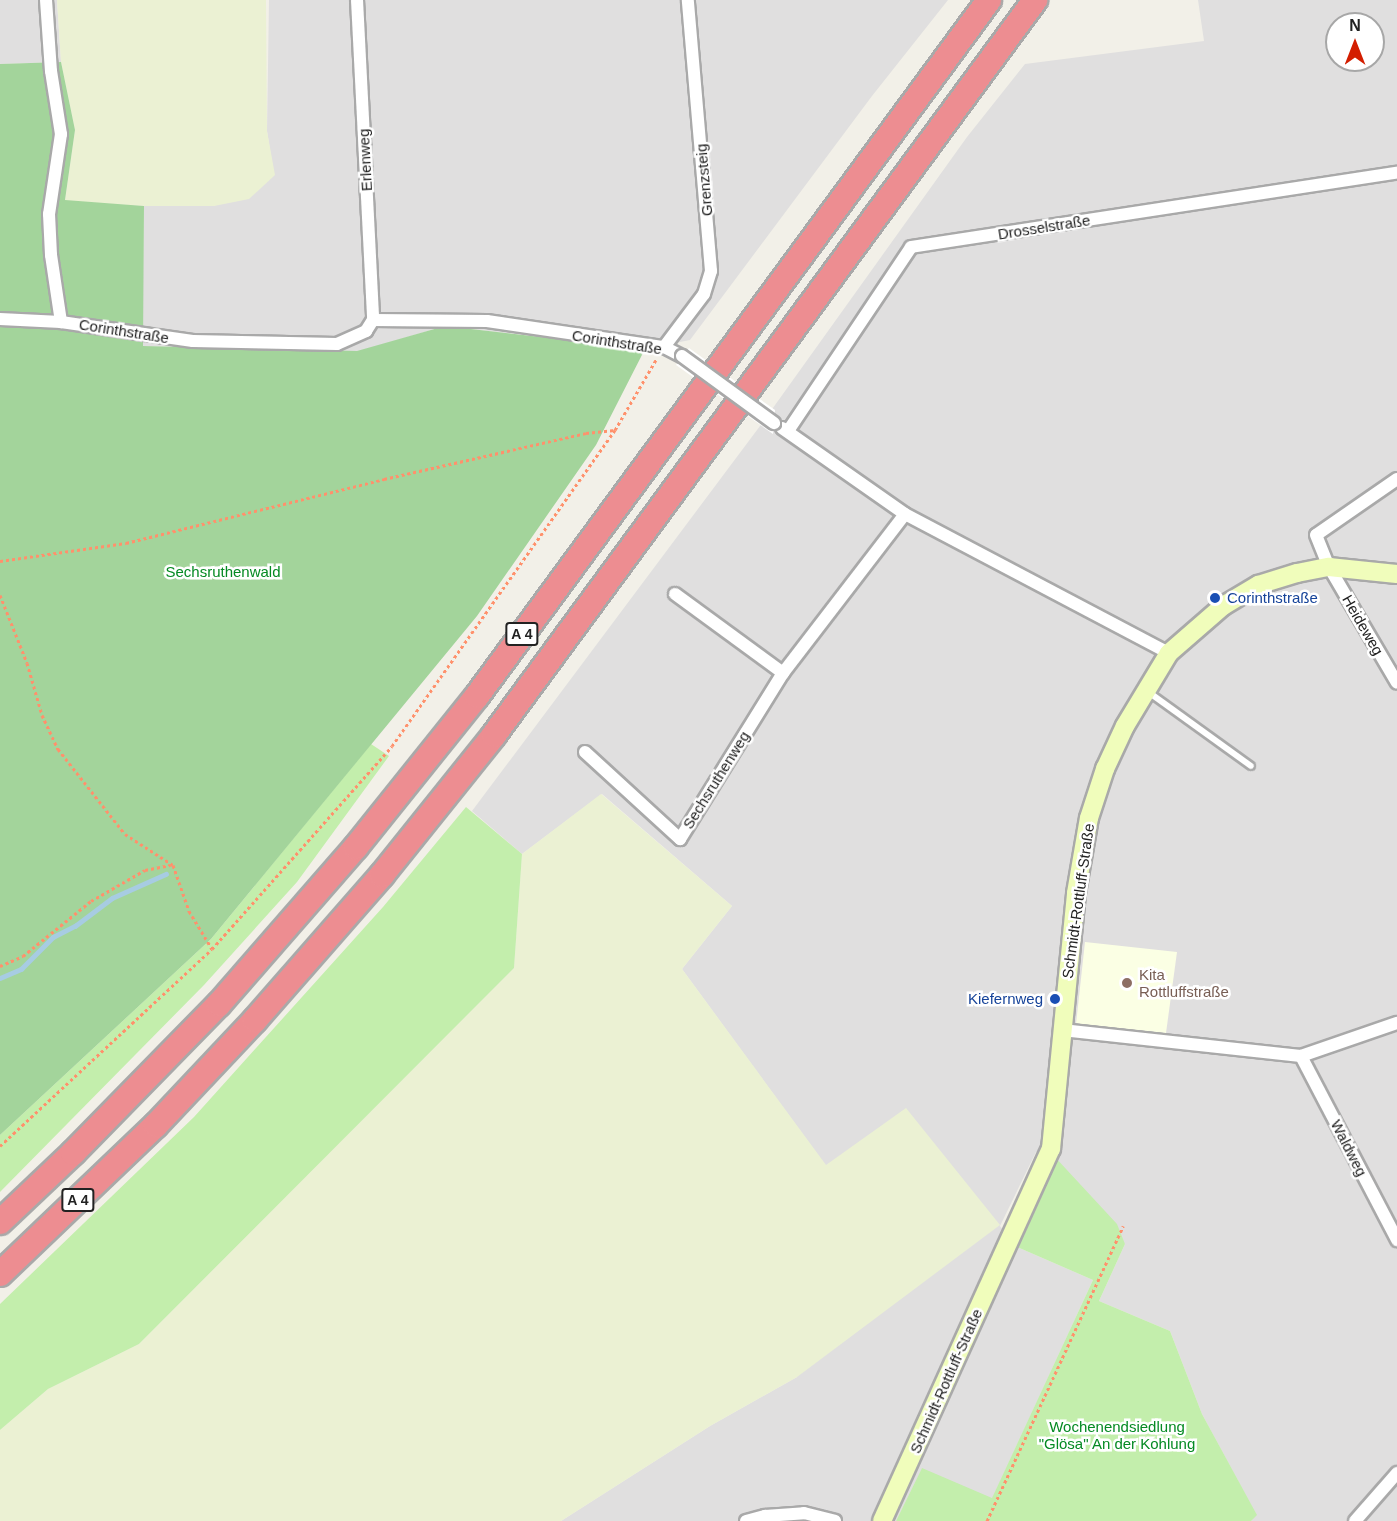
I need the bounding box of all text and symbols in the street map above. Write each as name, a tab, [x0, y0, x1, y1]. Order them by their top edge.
north arrow	[1325, 12, 1385, 72]
text: N	[1349, 17, 1361, 34]
street label: Erlenweg	[354, 128, 376, 192]
street label: Grenzsteig	[692, 143, 716, 217]
street label: Drosselstraße	[996, 211, 1092, 243]
street label: Corinthstraße	[78, 315, 170, 347]
street label: Corinthstraße	[571, 326, 663, 358]
park label: Sechsruthenwald	[165, 563, 281, 581]
place label: Corinthstraße	[1227, 589, 1318, 607]
marker: Corinthstraße	[1208, 591, 1222, 605]
street label: Heideweg	[1339, 592, 1387, 658]
road number: A 4	[504, 623, 540, 645]
street label: Sechsruthenweg	[679, 728, 753, 832]
street label: Schmidt-Rottluff-Straße	[1058, 822, 1098, 980]
place label: Kita Rottluffstraße	[1139, 965, 1229, 1000]
marker: Kita Rottluffstraße	[1120, 976, 1134, 990]
place label: Kiefernweg	[968, 990, 1043, 1008]
marker: Kiefernweg	[1048, 992, 1062, 1006]
street label: Waldweg	[1327, 1117, 1371, 1179]
road number: A 4	[60, 1189, 96, 1211]
street label: Schmidt-Rottluff-Straße	[906, 1306, 986, 1456]
park label: Wochenendsiedlung "Glösa" An der Kohlung	[1038, 1417, 1196, 1452]

